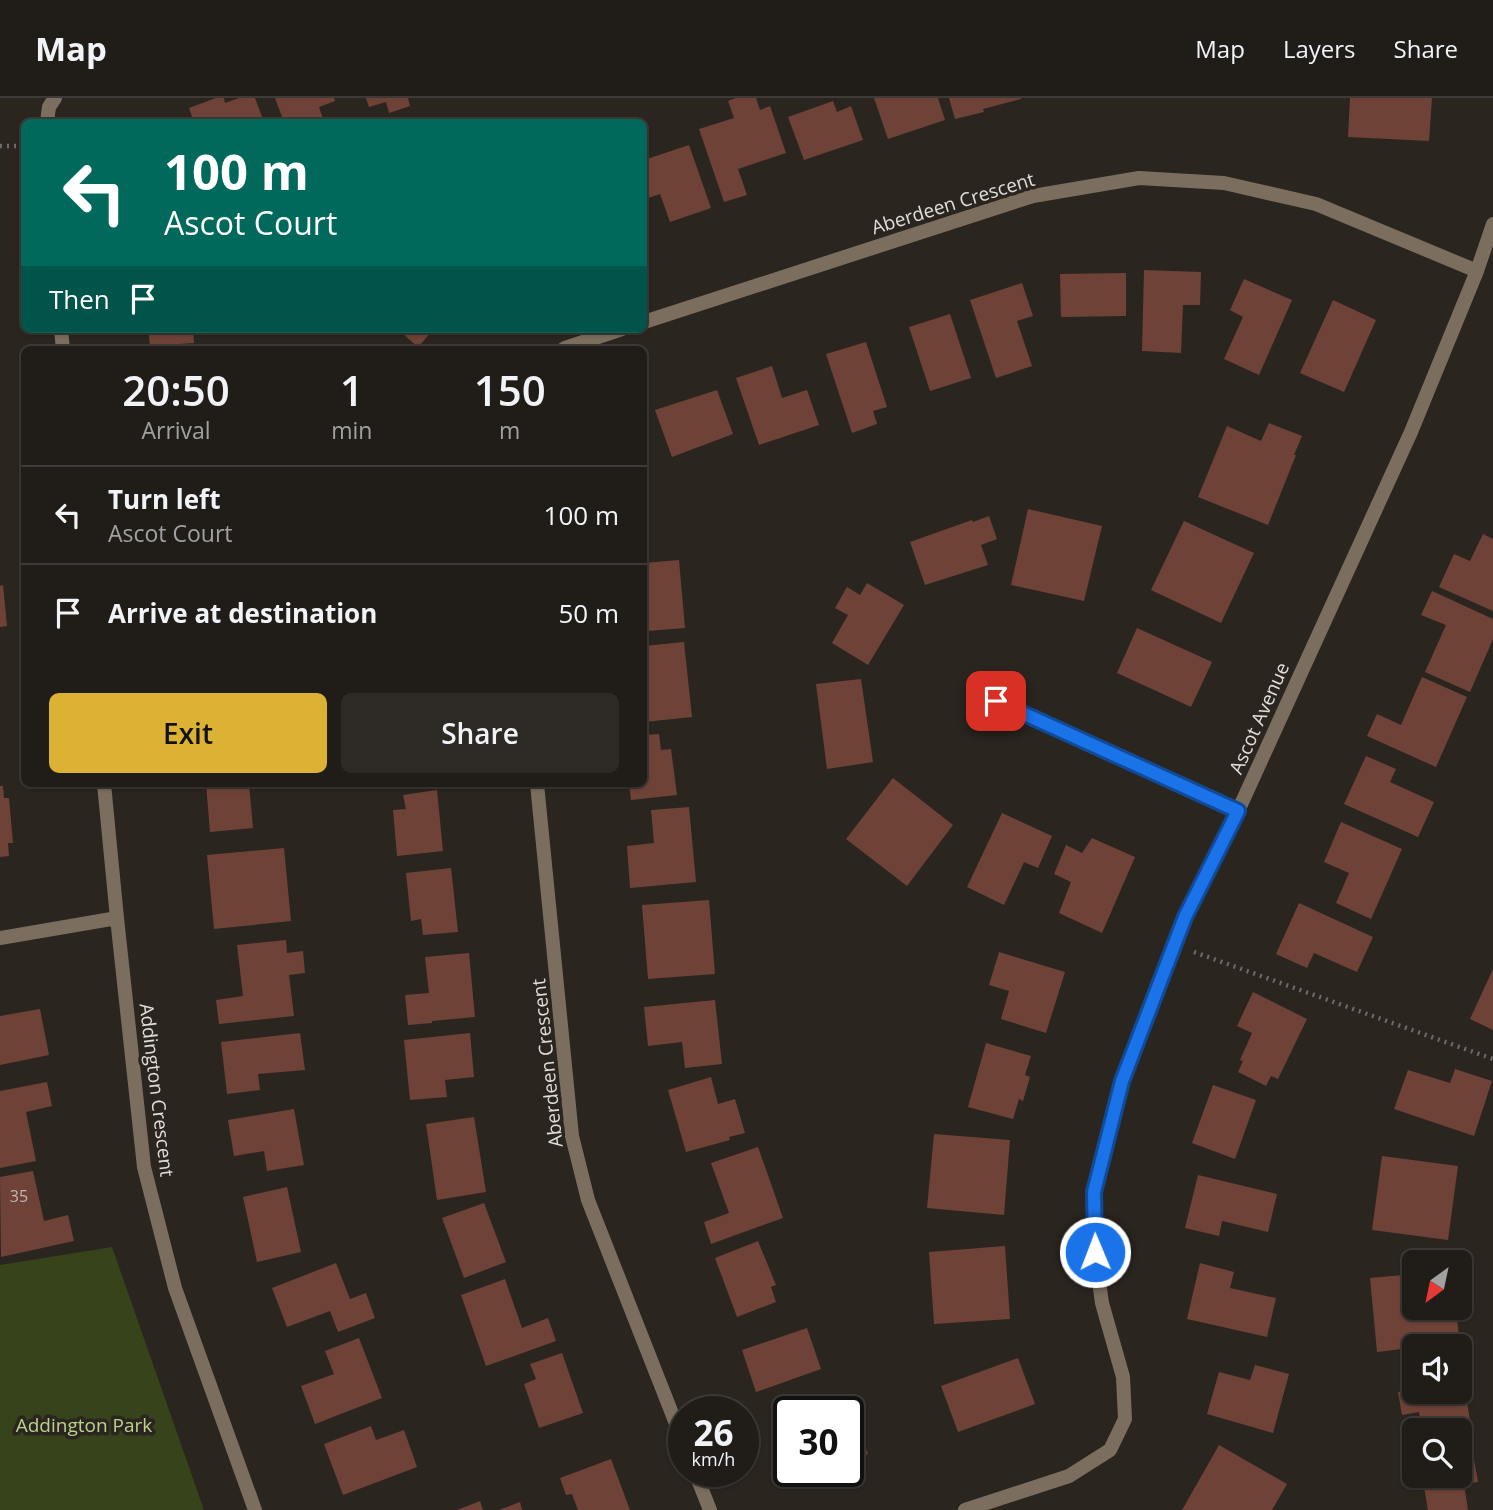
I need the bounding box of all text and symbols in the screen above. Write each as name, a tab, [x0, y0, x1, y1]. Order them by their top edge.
text: Map	[35, 26, 107, 71]
text: Map	[1195, 32, 1245, 65]
text: Layers	[1283, 32, 1356, 65]
text: Share	[1394, 32, 1458, 65]
text: 100 m	[164, 138, 309, 204]
icon: left	[49, 147, 140, 238]
street label: Aberdeen Crescent	[868, 166, 1038, 240]
text: Ascot Court	[164, 201, 337, 244]
icon: arrive	[124, 280, 162, 318]
text: Then	[49, 281, 110, 317]
text: 20:50	[122, 361, 230, 418]
text: 1	[340, 361, 364, 418]
text: 150	[474, 361, 546, 418]
text: Arrival	[141, 414, 211, 446]
text: min	[331, 414, 372, 446]
text: m	[499, 414, 520, 446]
text: Turn left	[108, 481, 220, 517]
icon: left	[49, 496, 87, 534]
text: 100 m	[544, 497, 619, 533]
text: Ascot Court	[108, 517, 233, 549]
icon: arrive	[49, 594, 87, 632]
text: Arrive at destination	[108, 595, 377, 631]
text: 50 m	[558, 595, 619, 631]
street label: Ascot Avenue	[1223, 658, 1295, 778]
pin	[966, 671, 1026, 731]
icon: arrive	[977, 682, 1015, 720]
button: Exit	[49, 693, 327, 773]
button: Share	[341, 693, 619, 773]
street label: Aberdeen Crescent	[525, 977, 569, 1149]
street label: Addington Crescent	[133, 1002, 181, 1178]
house number: 35	[10, 1185, 28, 1207]
position arrow	[1058, 1215, 1132, 1289]
north arrow	[1402, 1250, 1472, 1320]
map controls	[1402, 1250, 1472, 1488]
button: sound	[1402, 1334, 1472, 1404]
speed limit sign: 30	[773, 1396, 864, 1487]
text: 26	[693, 1409, 734, 1456]
park label: Addington Park	[16, 1412, 152, 1438]
button: search	[1402, 1418, 1472, 1488]
text: km/h	[692, 1447, 735, 1471]

